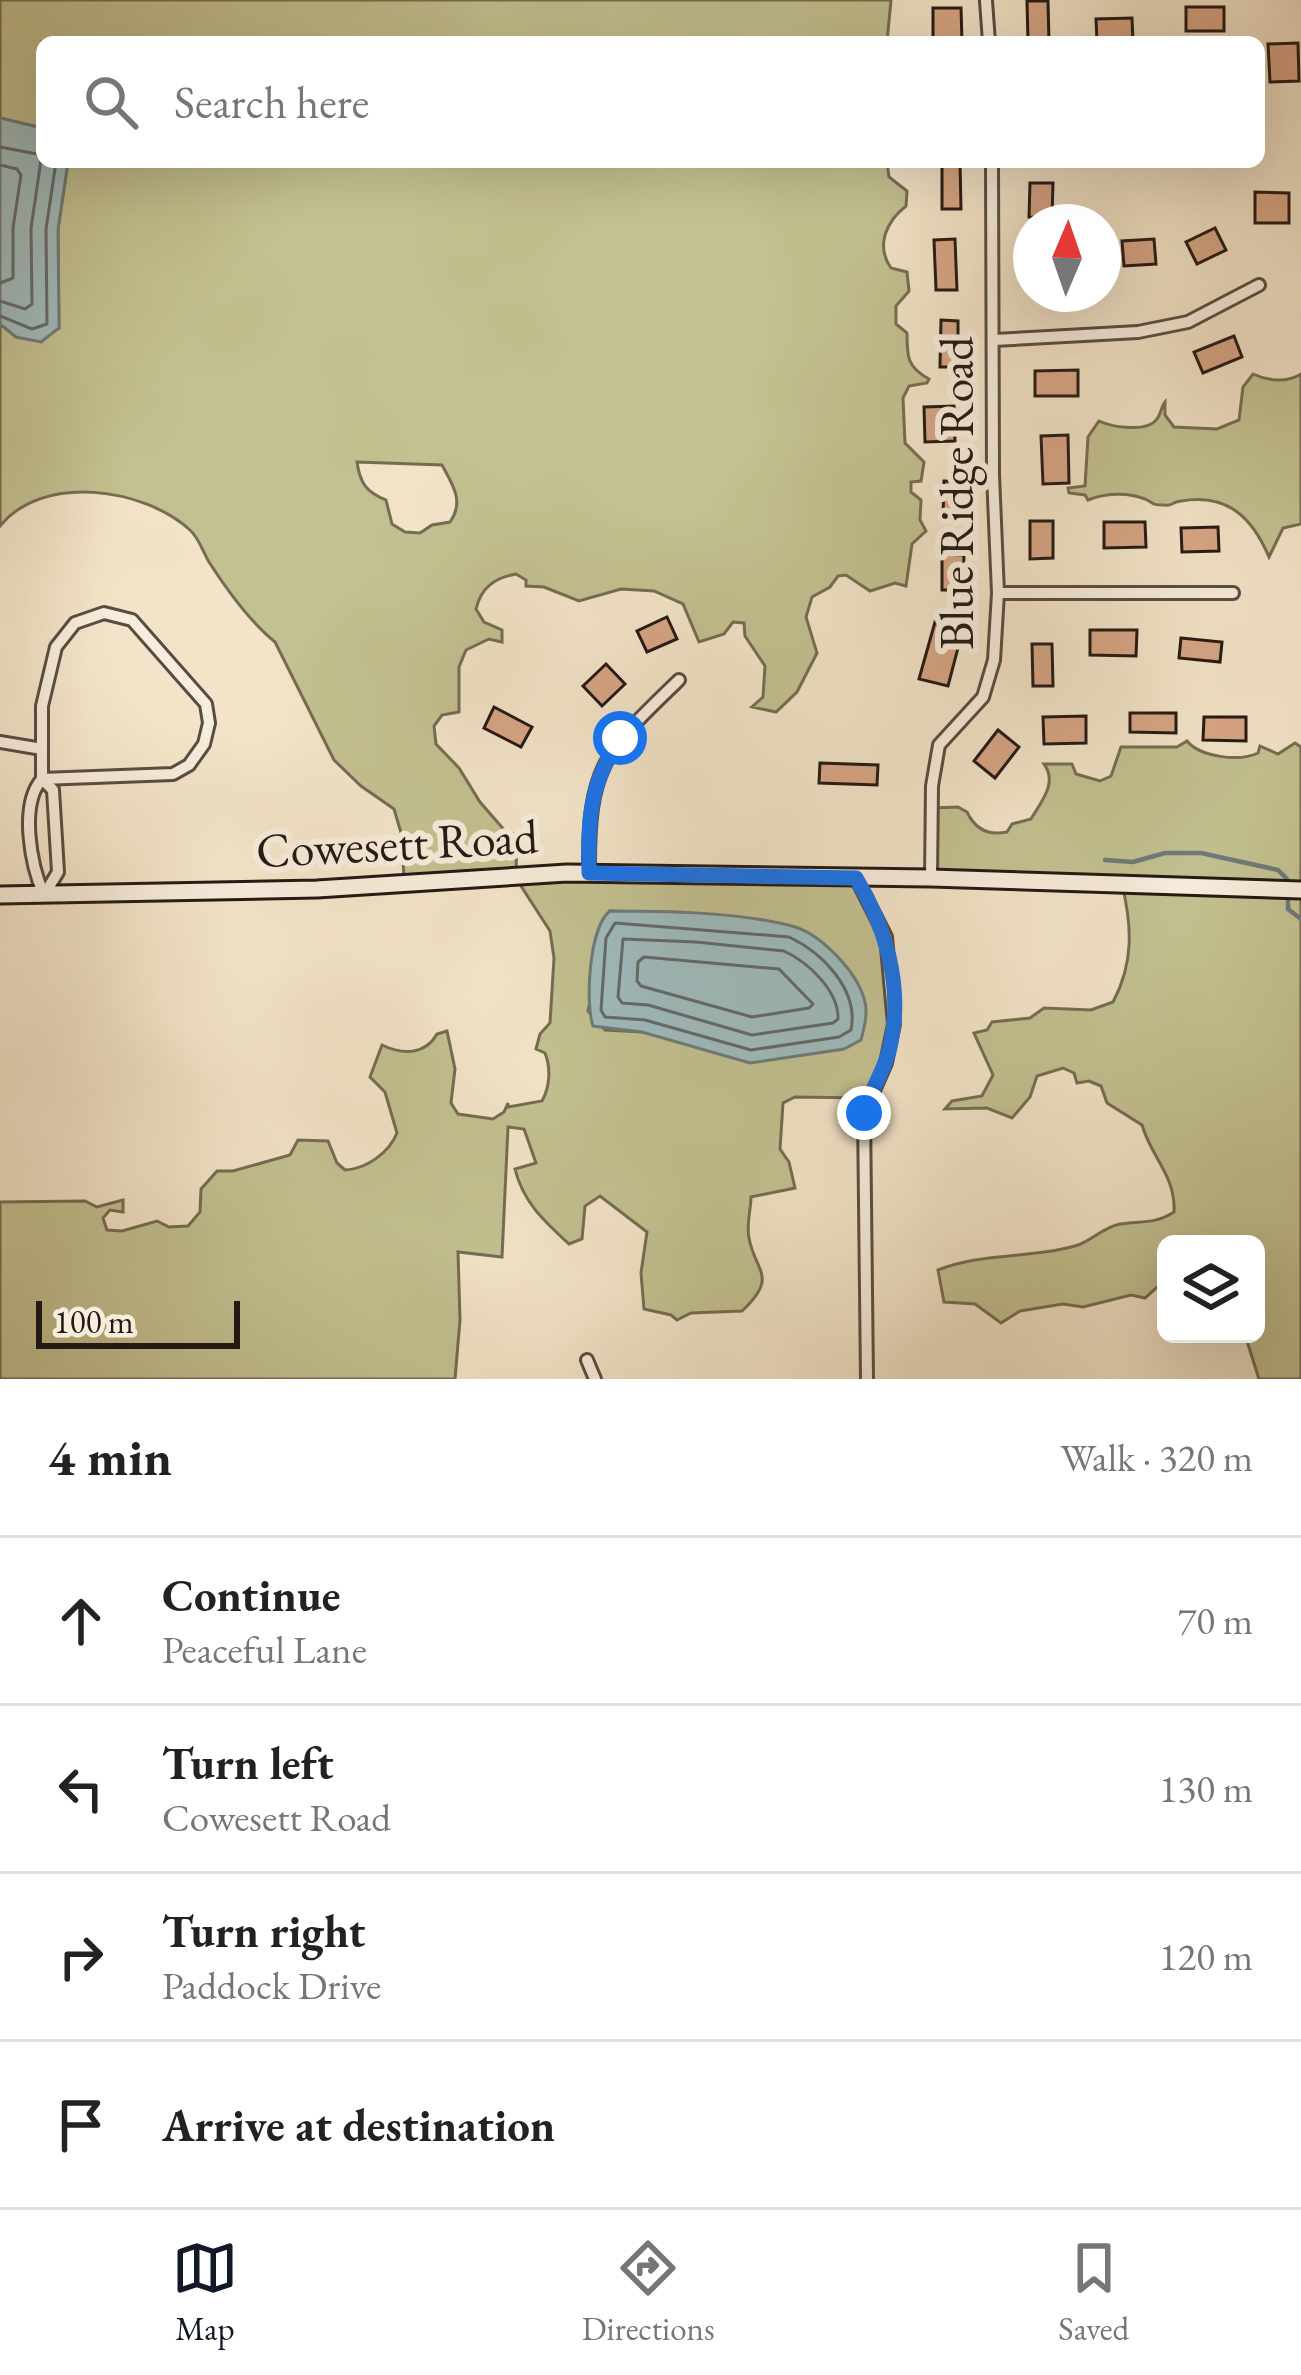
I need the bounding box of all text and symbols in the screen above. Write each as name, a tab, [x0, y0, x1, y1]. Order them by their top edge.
search box	[36, 36, 1265, 168]
icon: search	[78, 69, 144, 135]
text: Search here	[174, 73, 369, 131]
north arrow	[1013, 204, 1121, 312]
street label: Blue Ridge Road	[925, 336, 987, 650]
route start	[593, 711, 647, 765]
street label: Cowesett Road	[255, 805, 540, 881]
route end	[837, 1086, 891, 1140]
map controls	[1157, 1235, 1265, 1343]
button: layers	[1157, 1235, 1265, 1343]
scale bar	[36, 1295, 240, 1348]
text: 100 m	[54, 1300, 134, 1343]
text: 4 min	[48, 1424, 172, 1490]
text: Walk · 320 m	[1060, 1432, 1253, 1483]
text: Continue	[162, 1566, 340, 1624]
icon: ahead	[48, 1588, 114, 1654]
text: 70 m	[1177, 1595, 1253, 1646]
text: Peaceful Lane	[162, 1624, 367, 1675]
text: Turn left	[162, 1734, 334, 1792]
icon: left	[48, 1756, 114, 1822]
text: 130 m	[1159, 1763, 1253, 1814]
text: Cowesett Road	[162, 1792, 391, 1843]
text: Turn right	[162, 1902, 365, 1960]
icon: right	[48, 1924, 114, 1990]
text: 120 m	[1159, 1931, 1253, 1982]
text: Paddock Drive	[162, 1960, 381, 2011]
icon: arrive	[48, 2092, 114, 2158]
text: Arrive at destination	[162, 2096, 555, 2154]
tab: Map	[172, 2235, 238, 2350]
tab: Directions	[582, 2235, 715, 2350]
tab: Saved	[1058, 2235, 1129, 2350]

